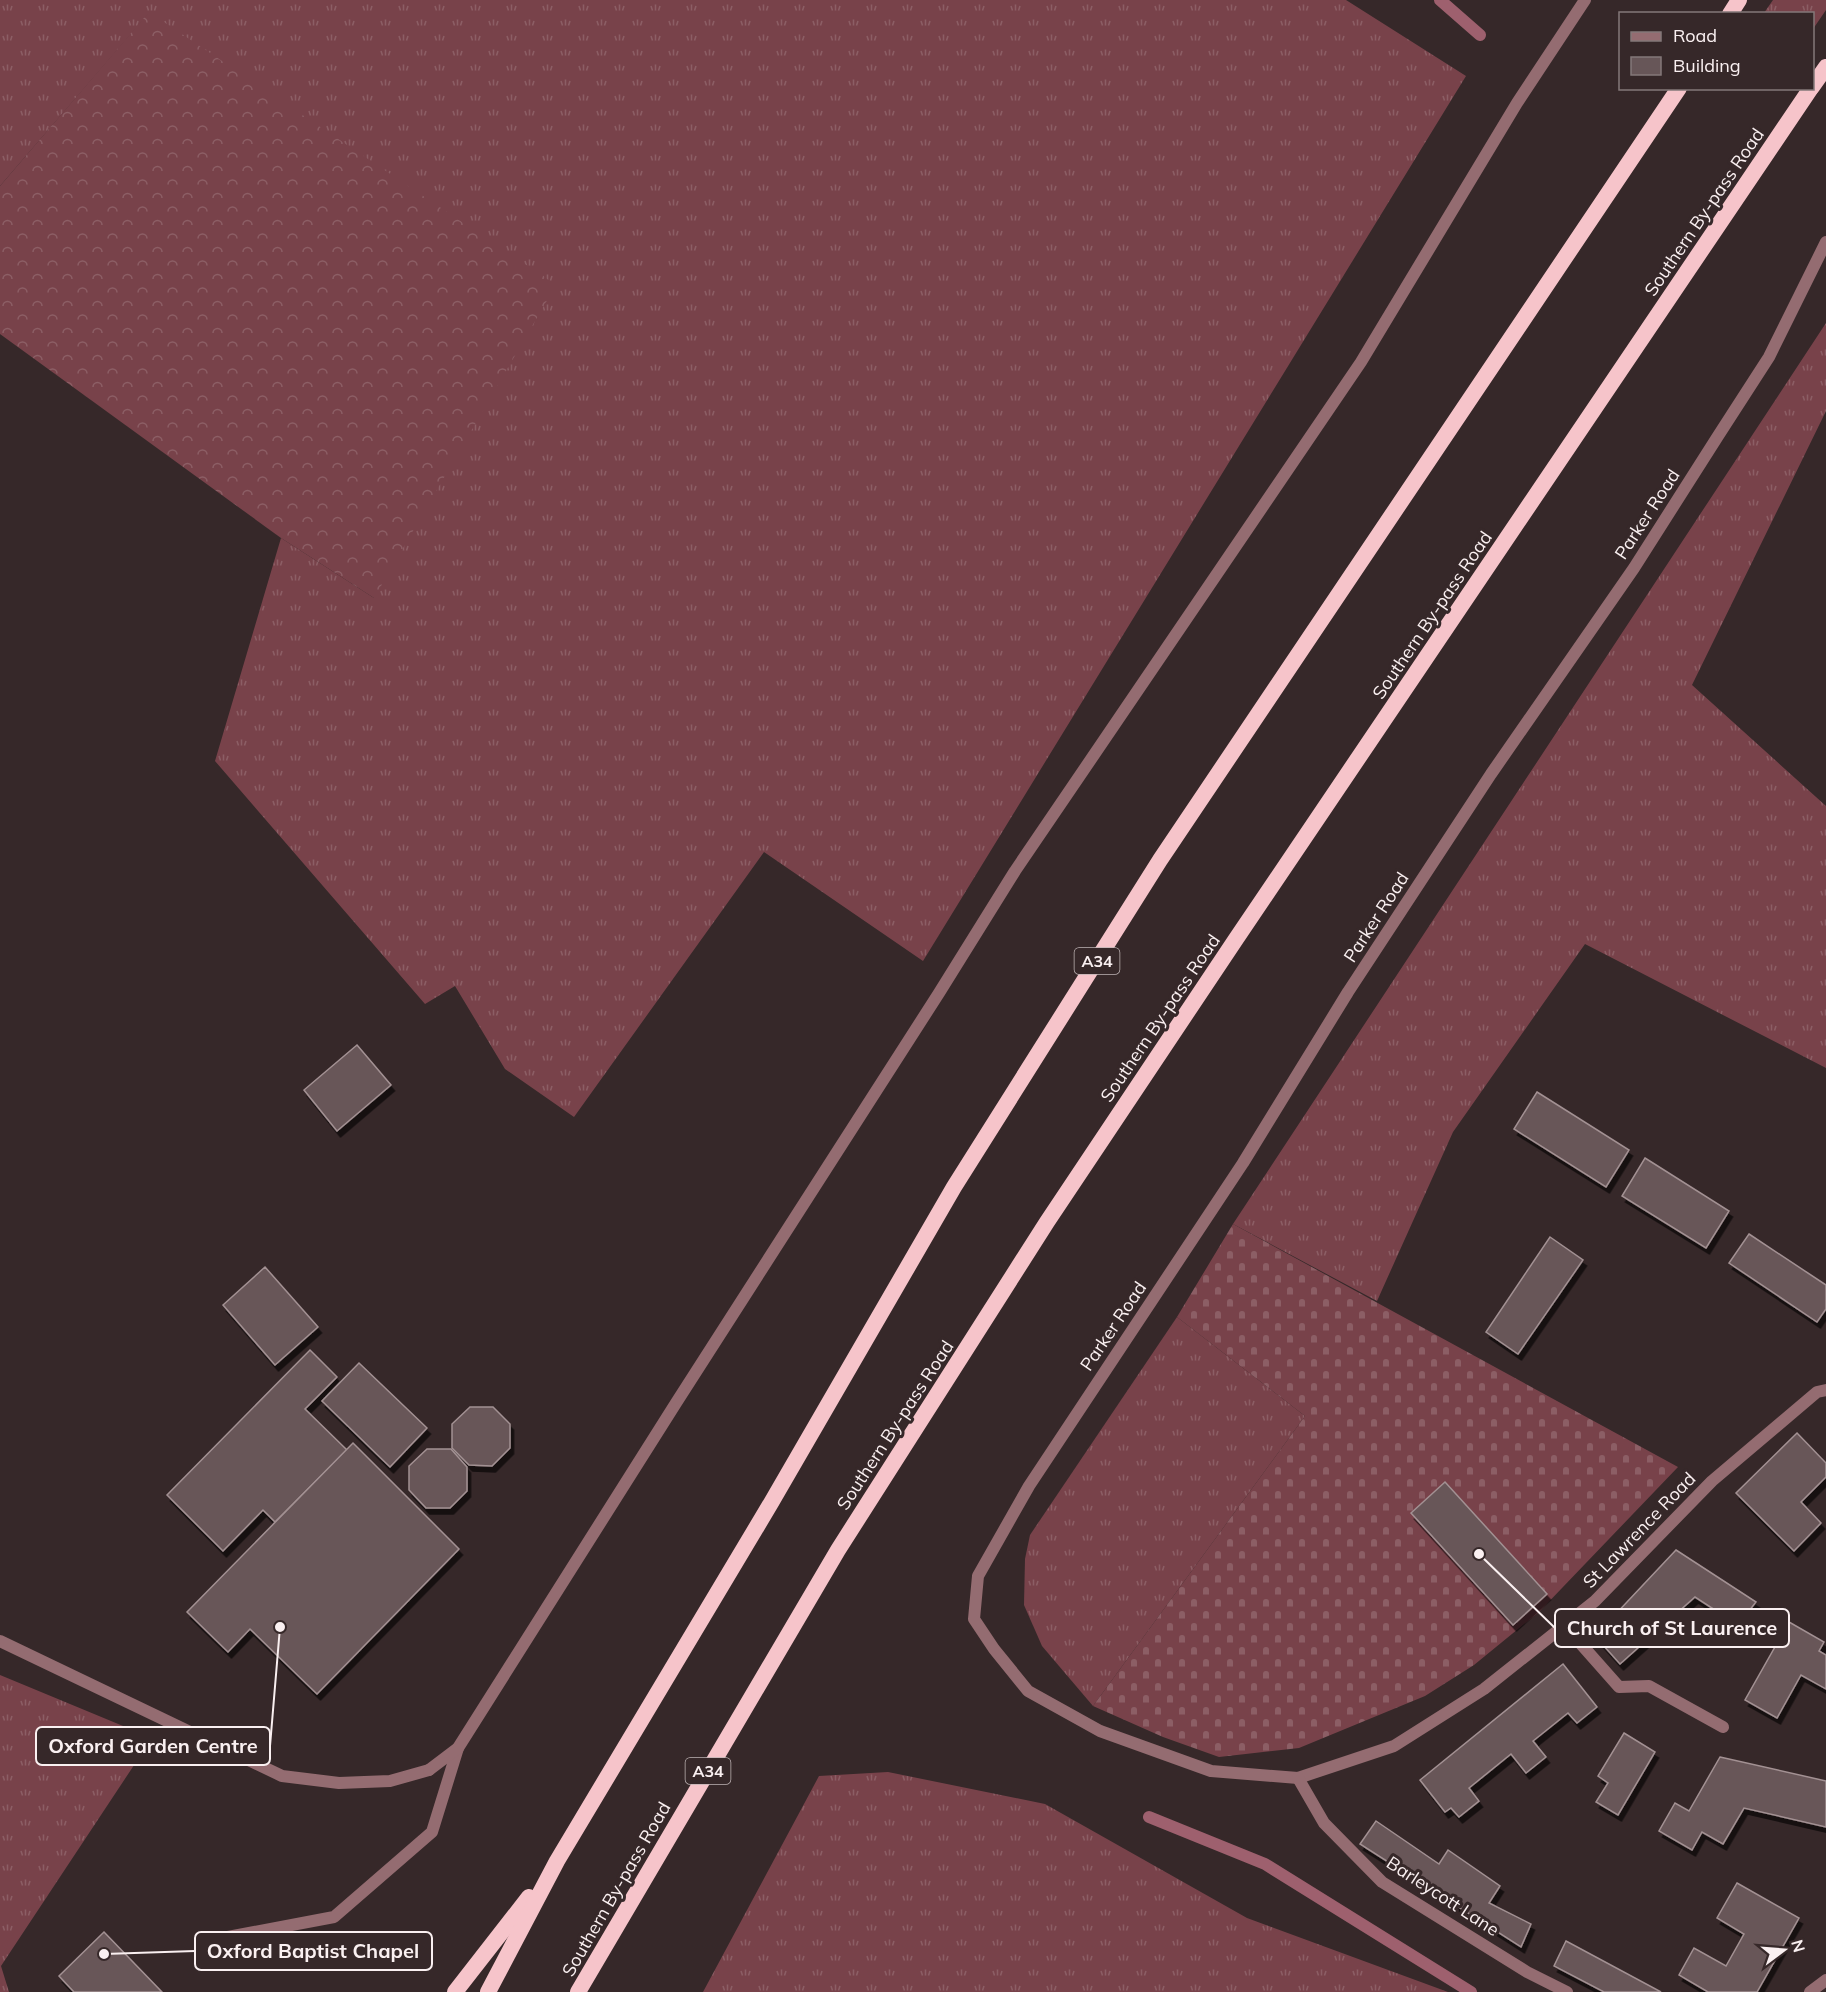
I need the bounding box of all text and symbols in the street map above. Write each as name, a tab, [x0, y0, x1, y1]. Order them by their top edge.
legend	[1619, 12, 1814, 90]
text: Road	[1673, 24, 1717, 47]
text: Building	[1673, 54, 1741, 77]
street label: Southern By-pass Road	[1639, 124, 1769, 300]
street label: Parker Road	[1609, 465, 1685, 563]
street label: Southern By-pass Road	[1367, 527, 1497, 703]
street label: Parker Road	[1338, 868, 1414, 966]
street label: Southern By-pass Road	[1095, 930, 1225, 1106]
road number: A34	[1074, 948, 1120, 974]
street label: Parker Road	[1075, 1277, 1151, 1375]
street label: Southern By-pass Road	[832, 1336, 958, 1514]
street label: St Lawrence Road	[1578, 1467, 1700, 1593]
callout: Church of St Laurence	[1555, 1609, 1789, 1647]
text: Church of St Laurence	[1567, 1615, 1777, 1640]
callout: Oxford Garden Centre	[36, 1727, 270, 1765]
text: Oxford Garden Centre	[48, 1733, 258, 1758]
road number: A34	[686, 1758, 730, 1784]
street label: Southern By-pass Road	[557, 1798, 675, 1980]
street label: Barleycott Lane	[1382, 1851, 1504, 1941]
north arrow	[1754, 1920, 1814, 1980]
callout: Oxford Baptist Chapel	[195, 1932, 432, 1970]
text: N	[1787, 1937, 1810, 1954]
text: Oxford Baptist Chapel	[207, 1938, 419, 1963]

